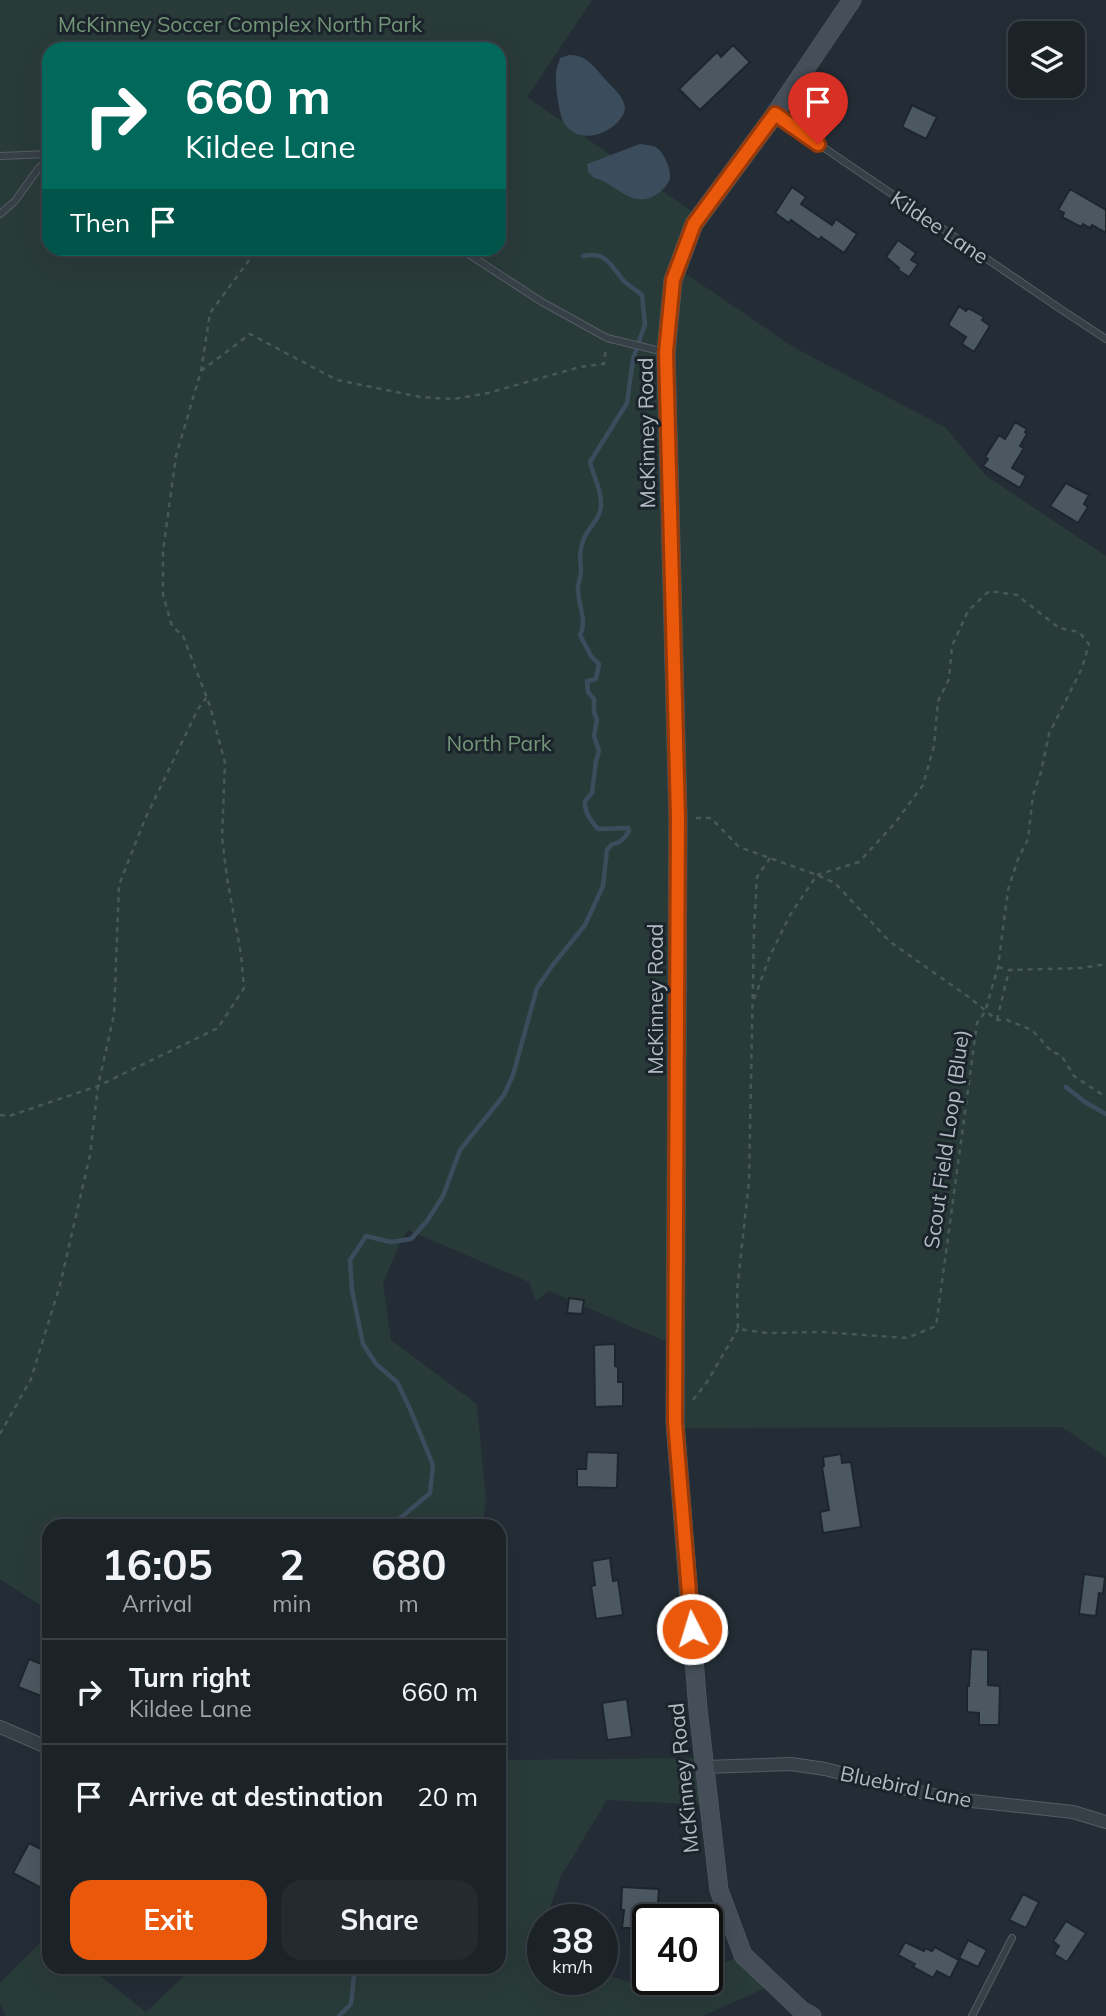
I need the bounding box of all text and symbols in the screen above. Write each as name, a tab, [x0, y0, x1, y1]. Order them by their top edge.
park label: McKinney Soccer Complex North Park	[58, 11, 422, 37]
map controls	[1008, 21, 1085, 98]
button: layers	[1008, 21, 1085, 98]
text: 660 m	[185, 65, 331, 126]
icon: right	[70, 70, 161, 161]
pin	[788, 72, 848, 144]
icon: arrive	[799, 83, 837, 121]
text: Kildee Lane	[185, 126, 356, 166]
street label: Kildee Lane	[886, 185, 994, 269]
icon: arrive	[144, 203, 182, 241]
text: Then	[70, 206, 130, 239]
street label: McKinney Road	[632, 357, 660, 509]
park label: North Park	[446, 730, 552, 756]
street label: McKinney Road	[642, 924, 668, 1074]
street label: Scout Field Loop (Blue)	[918, 1028, 974, 1250]
text: 16:05	[102, 1538, 213, 1591]
text: 2	[279, 1538, 304, 1591]
text: 680	[371, 1538, 446, 1591]
text: Arrival	[122, 1589, 192, 1618]
text: min	[272, 1589, 311, 1618]
text: m	[399, 1589, 419, 1618]
position arrow	[655, 1592, 729, 1666]
text: Turn right	[129, 1661, 250, 1694]
icon: right	[70, 1673, 108, 1711]
text: 660 m	[402, 1675, 478, 1708]
text: Kildee Lane	[129, 1694, 252, 1723]
street label: McKinney Road	[662, 1702, 704, 1854]
street label: Bluebird Lane	[838, 1759, 974, 1813]
icon: arrive	[70, 1778, 108, 1816]
text: Arrive at destination	[129, 1780, 384, 1813]
text: 20 m	[417, 1780, 478, 1813]
button: Exit	[70, 1880, 267, 1960]
button: Share	[281, 1880, 478, 1960]
speed limit sign: 40	[632, 1904, 723, 1995]
text: 38	[551, 1918, 594, 1962]
text: km/h	[552, 1955, 593, 1978]

